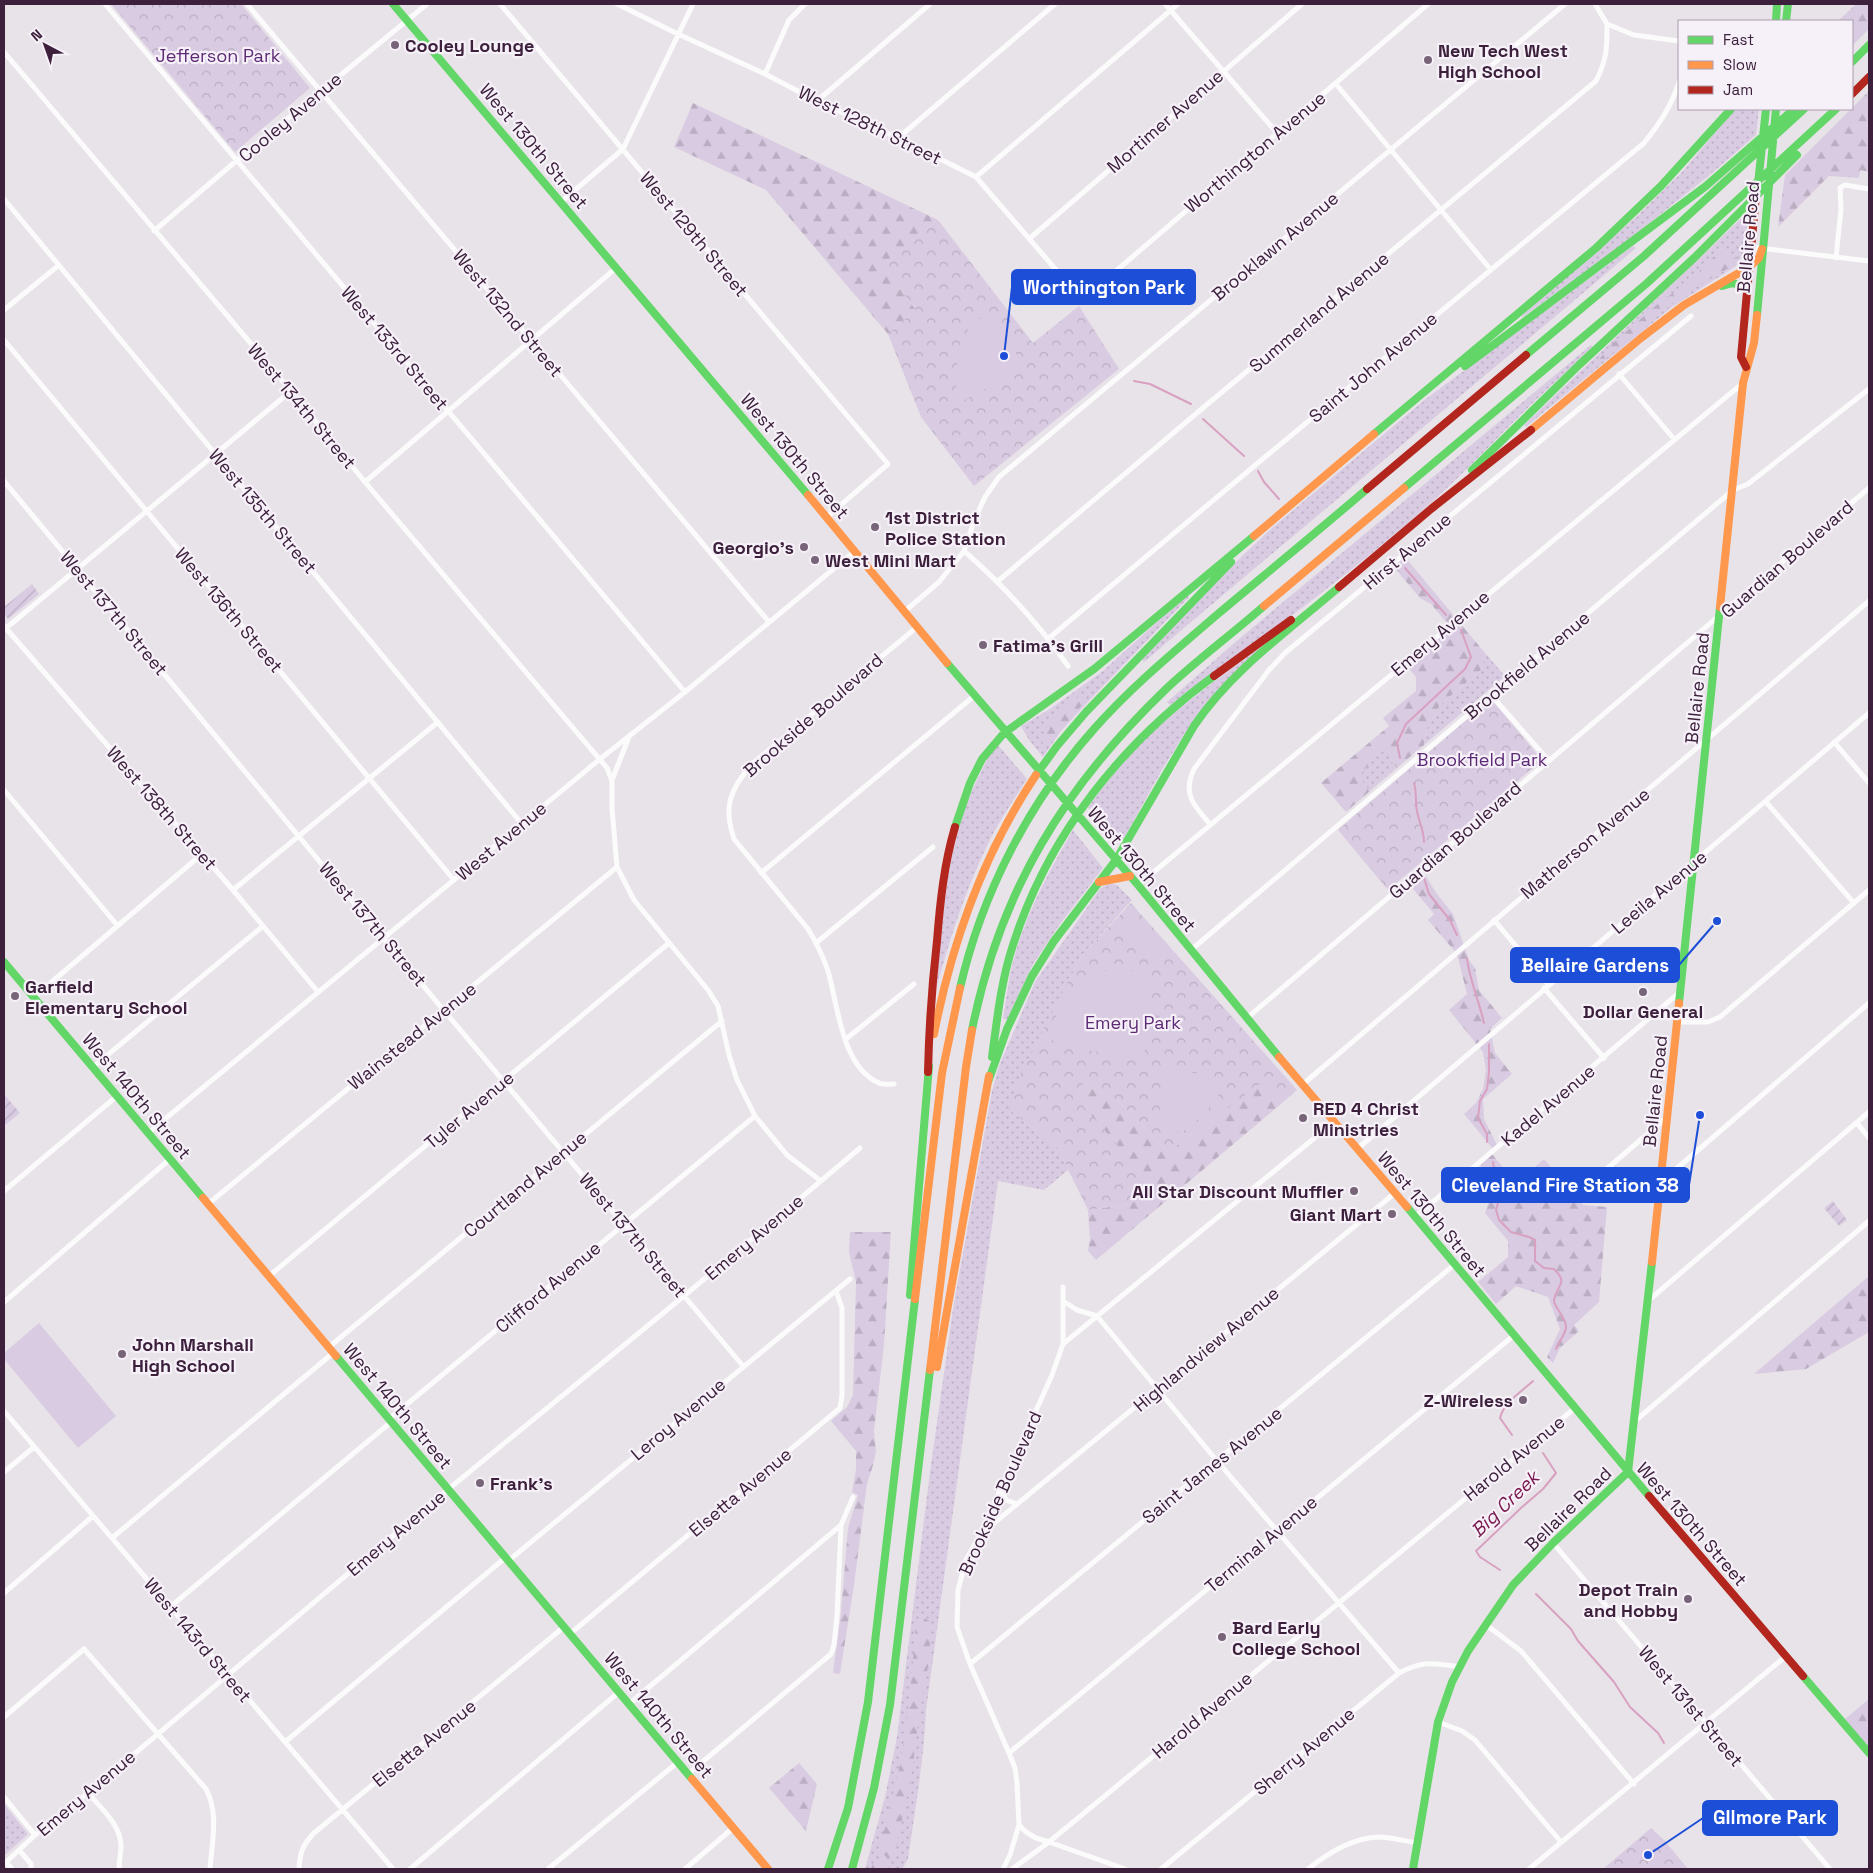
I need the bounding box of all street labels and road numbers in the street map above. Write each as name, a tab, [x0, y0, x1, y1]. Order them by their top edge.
street label: Mortimer Avenue	[1102, 64, 1228, 178]
street label: Cooley Avenue	[234, 67, 346, 167]
street label: West 130th Street	[475, 78, 593, 214]
street label: West 128th Street	[794, 80, 946, 170]
street label: Worthington Avenue	[1180, 86, 1330, 218]
street label: West 129th Street	[635, 167, 753, 301]
street label: Bellaire Road	[1732, 180, 1764, 294]
street label: Brooklawn Avenue	[1207, 186, 1343, 306]
street label: West 132nd Street	[448, 244, 568, 382]
street label: Summerland Avenue	[1244, 247, 1394, 377]
street label: West 133rd Street	[336, 281, 454, 415]
street label: Saint John Avenue	[1304, 306, 1442, 428]
street label: West 134th Street	[243, 338, 361, 474]
street label: West 130th Street	[736, 388, 854, 524]
street label: West 135th Street	[204, 444, 322, 578]
street label: Guardian Boulevard	[1716, 495, 1858, 623]
street label: Hirst Avenue	[1358, 507, 1456, 595]
street label: West 136th Street	[170, 543, 288, 677]
street label: West 137th Street	[55, 546, 173, 680]
street label: Emery Avenue	[1386, 585, 1494, 681]
street label: Brookfield Avenue	[1460, 606, 1594, 724]
street label: Bellaire Road	[1680, 631, 1714, 745]
street label: Brookside Boulevard	[739, 648, 887, 782]
street label: West 138th Street	[102, 741, 222, 875]
street label: Guardian Boulevard	[1384, 776, 1526, 904]
street label: Matherson Avenue	[1516, 782, 1654, 904]
street label: West Avenue	[451, 796, 551, 886]
street label: West 130th Street	[1083, 801, 1201, 937]
street label: Leeila Avenue	[1606, 845, 1712, 939]
street label: West 137th Street	[314, 857, 432, 991]
street label: Wainstead Avenue	[343, 977, 481, 1095]
street label: West 140th Street	[78, 1028, 196, 1164]
street label: Bellaire Road	[1638, 1034, 1672, 1148]
street label: Kadel Avenue	[1496, 1059, 1600, 1151]
street label: Tyler Avenue	[419, 1066, 519, 1154]
street label: Courtland Avenue	[459, 1126, 591, 1242]
street label: West 130th Street	[1373, 1146, 1491, 1282]
street label: West 137th Street	[574, 1168, 692, 1302]
street label: Emery Avenue	[700, 1189, 808, 1285]
street label: Clifford Avenue	[490, 1236, 606, 1338]
street label: Highlandview Avenue	[1128, 1281, 1284, 1417]
street label: West 140th Street	[339, 1338, 457, 1474]
street label: Leroy Avenue	[626, 1373, 730, 1465]
street label: Saint James Avenue	[1137, 1401, 1287, 1529]
street label: Brookside Boulevard	[953, 1407, 1047, 1579]
street label: Harold Avenue	[1459, 1410, 1569, 1506]
street label: Elsetta Avenue	[684, 1442, 796, 1542]
street label: West 130th Street	[1632, 1457, 1752, 1591]
street label: Bellaire Road	[1520, 1462, 1616, 1556]
street label: Emery Avenue	[342, 1485, 450, 1581]
street label: Terminal Avenue	[1200, 1490, 1322, 1598]
street label: West 143rd Street	[139, 1573, 257, 1707]
street label: West 131st Street	[1634, 1641, 1748, 1771]
street label: West 140th Street	[600, 1647, 718, 1783]
street label: Harold Avenue	[1147, 1666, 1257, 1764]
street label: Elsetta Avenue	[367, 1694, 481, 1792]
street label: Sherry Avenue	[1249, 1702, 1359, 1800]
street label: Emery Avenue	[32, 1745, 140, 1841]

